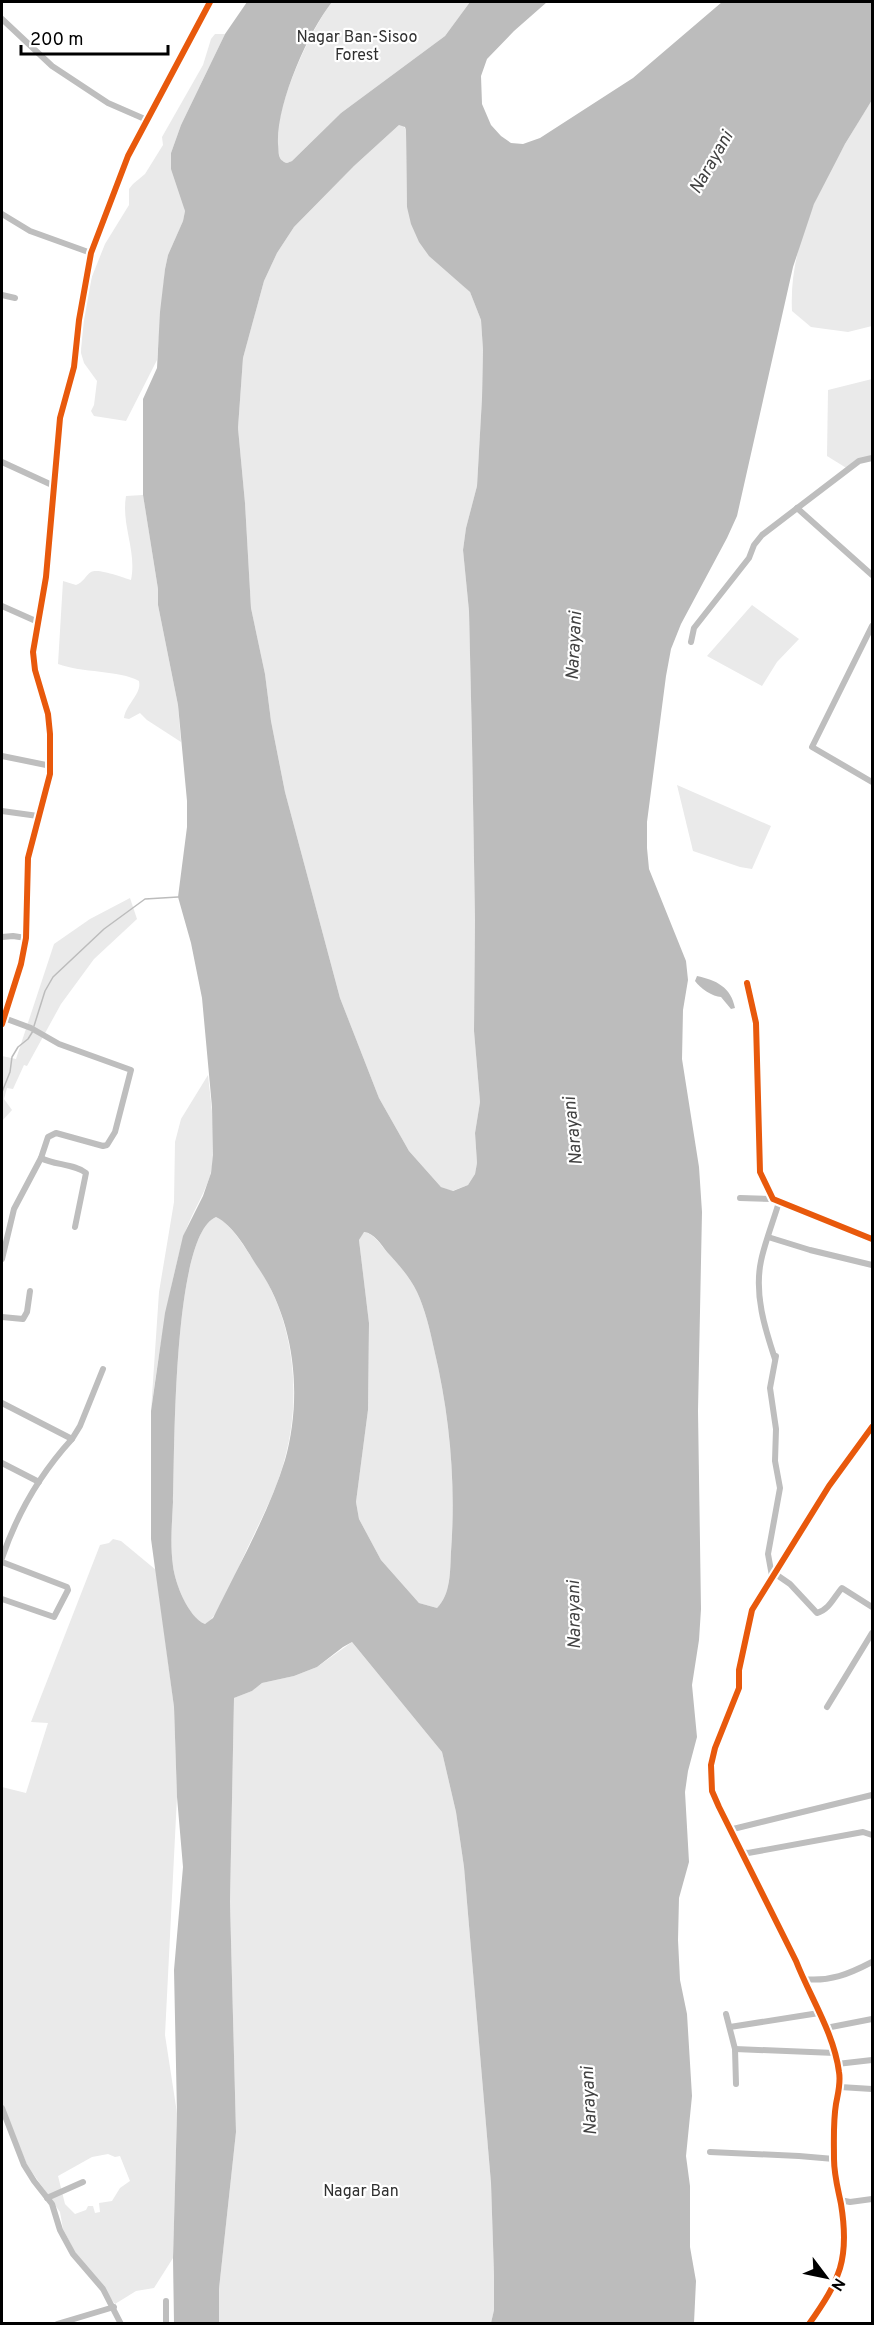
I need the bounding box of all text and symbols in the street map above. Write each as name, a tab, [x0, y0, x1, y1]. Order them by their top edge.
scale bar	[21, 18, 168, 56]
park label: Nagar Ban-Sisoo Forest	[297, 28, 417, 66]
text: 200 m	[30, 29, 83, 52]
water label: Narayani	[685, 126, 740, 199]
water label: Narayani	[562, 609, 588, 681]
water label: Narayani	[559, 1094, 589, 1166]
water label: Narayani	[563, 1579, 587, 1650]
water label: Narayani	[577, 2064, 603, 2136]
park label: Nagar Ban	[323, 2182, 399, 2202]
north arrow	[796, 2247, 856, 2307]
text: N	[825, 2274, 849, 2294]

